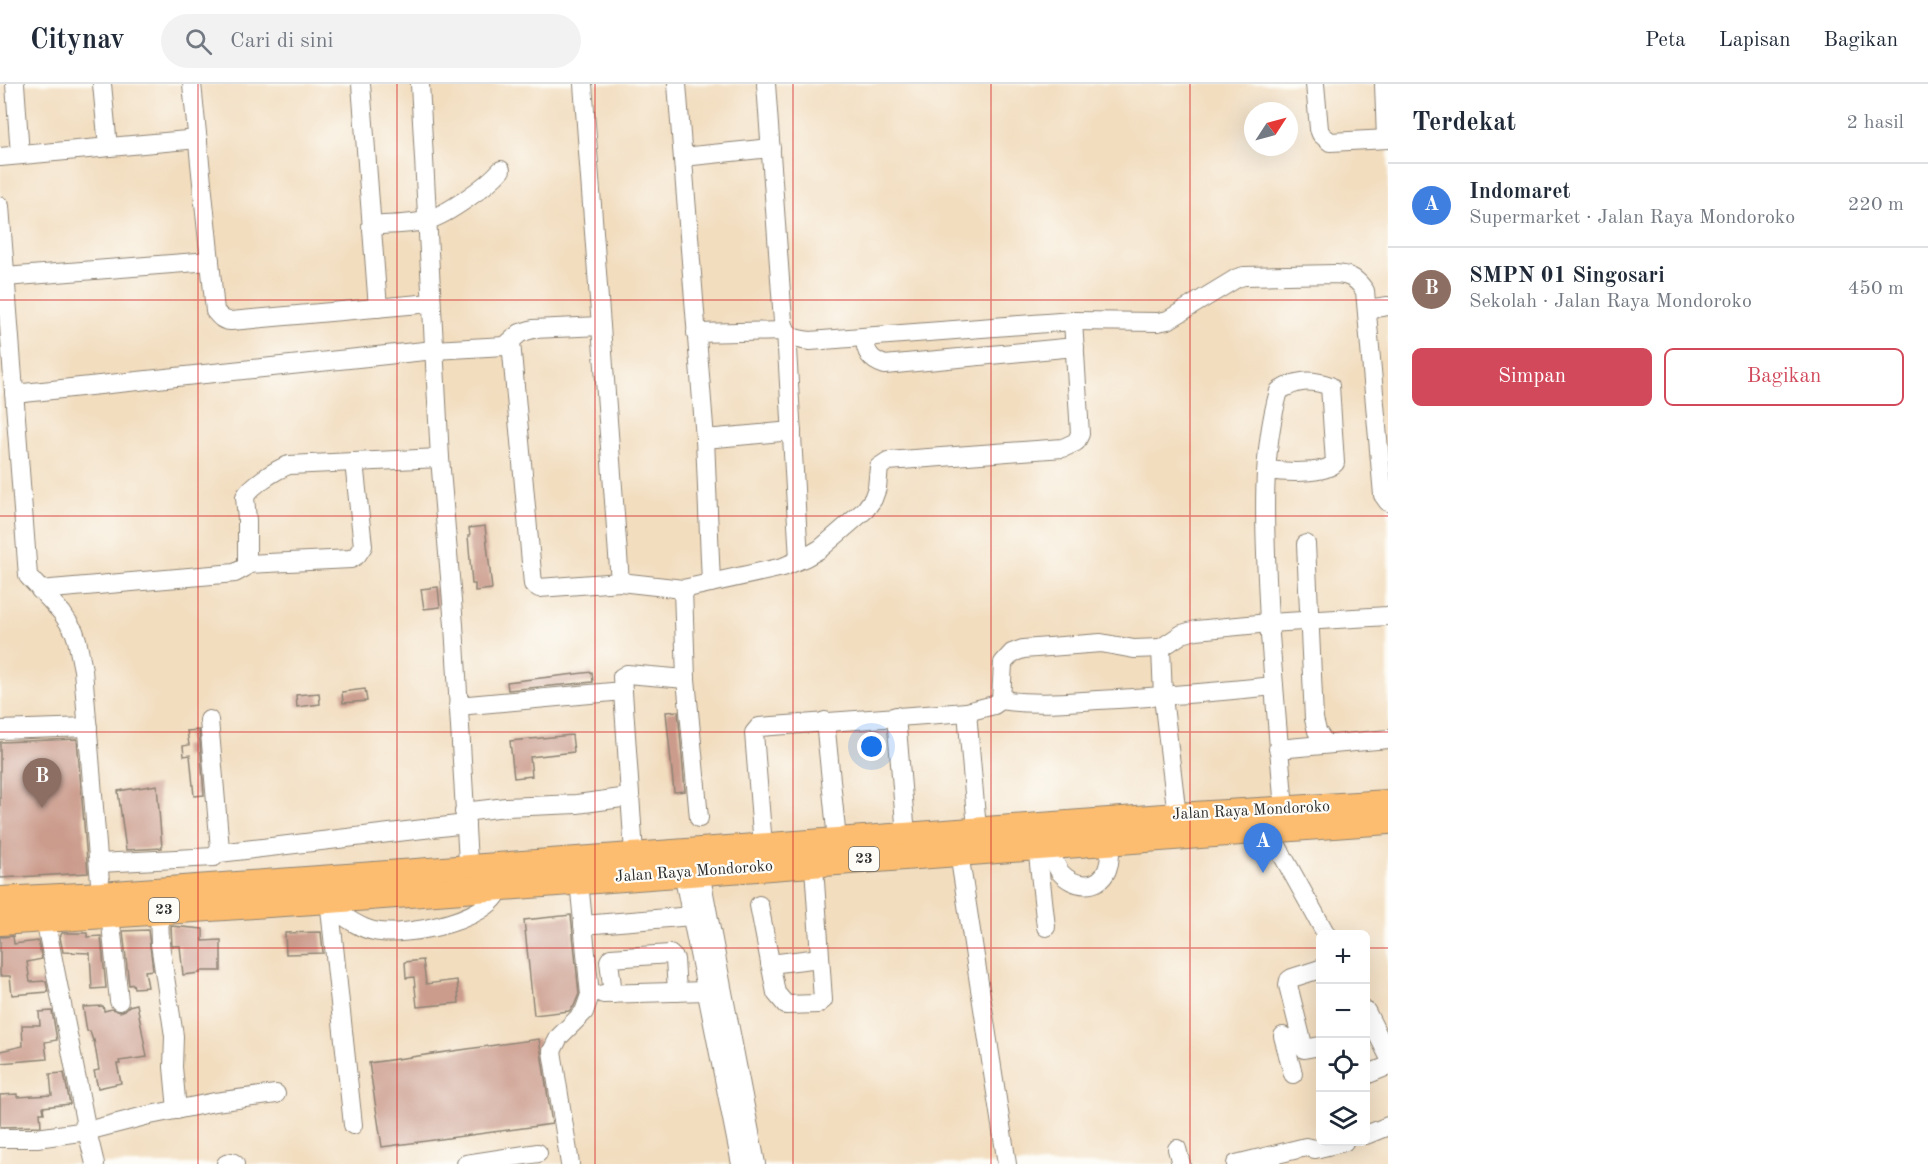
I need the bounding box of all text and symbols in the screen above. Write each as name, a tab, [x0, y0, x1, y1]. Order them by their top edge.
search box	[161, 14, 581, 68]
icon: search	[182, 25, 215, 58]
text: Citynav	[30, 27, 125, 55]
text: Cari di sini	[230, 30, 334, 52]
text: Peta	[1645, 30, 1686, 51]
text: Lapisan	[1719, 30, 1790, 51]
text: Bagikan	[1823, 30, 1898, 51]
north arrow	[1244, 102, 1298, 156]
text: Terdekat	[1412, 110, 1516, 136]
text: 2 hasil	[1847, 113, 1904, 133]
text: Indomaret	[1469, 181, 1571, 203]
text: A	[1424, 195, 1439, 215]
text: 220 m	[1848, 195, 1904, 215]
text: Supermarket · Jalan Raya Mondoroko	[1469, 208, 1795, 228]
text: SMPN 01 Singosari	[1469, 265, 1665, 287]
text: B	[1424, 279, 1439, 299]
text: 450 m	[1848, 279, 1904, 299]
text: Sekolah · Jalan Raya Mondoroko	[1469, 292, 1752, 312]
button: Simpan	[1412, 348, 1652, 406]
button: Bagikan	[1664, 348, 1904, 406]
your location	[857, 732, 886, 761]
pin: B	[22, 758, 62, 808]
street label: Jalan Raya Mondoroko	[1172, 799, 1331, 823]
pin: A	[1244, 824, 1282, 873]
road number: 23	[849, 847, 879, 871]
street label: Jalan Raya Mondoroko	[614, 858, 774, 886]
road number: 23	[149, 898, 179, 922]
map controls	[1316, 930, 1370, 1146]
button: +	[1316, 930, 1370, 984]
button: −	[1316, 984, 1370, 1038]
button: locate	[1316, 1038, 1370, 1092]
button: layers	[1316, 1092, 1370, 1146]

